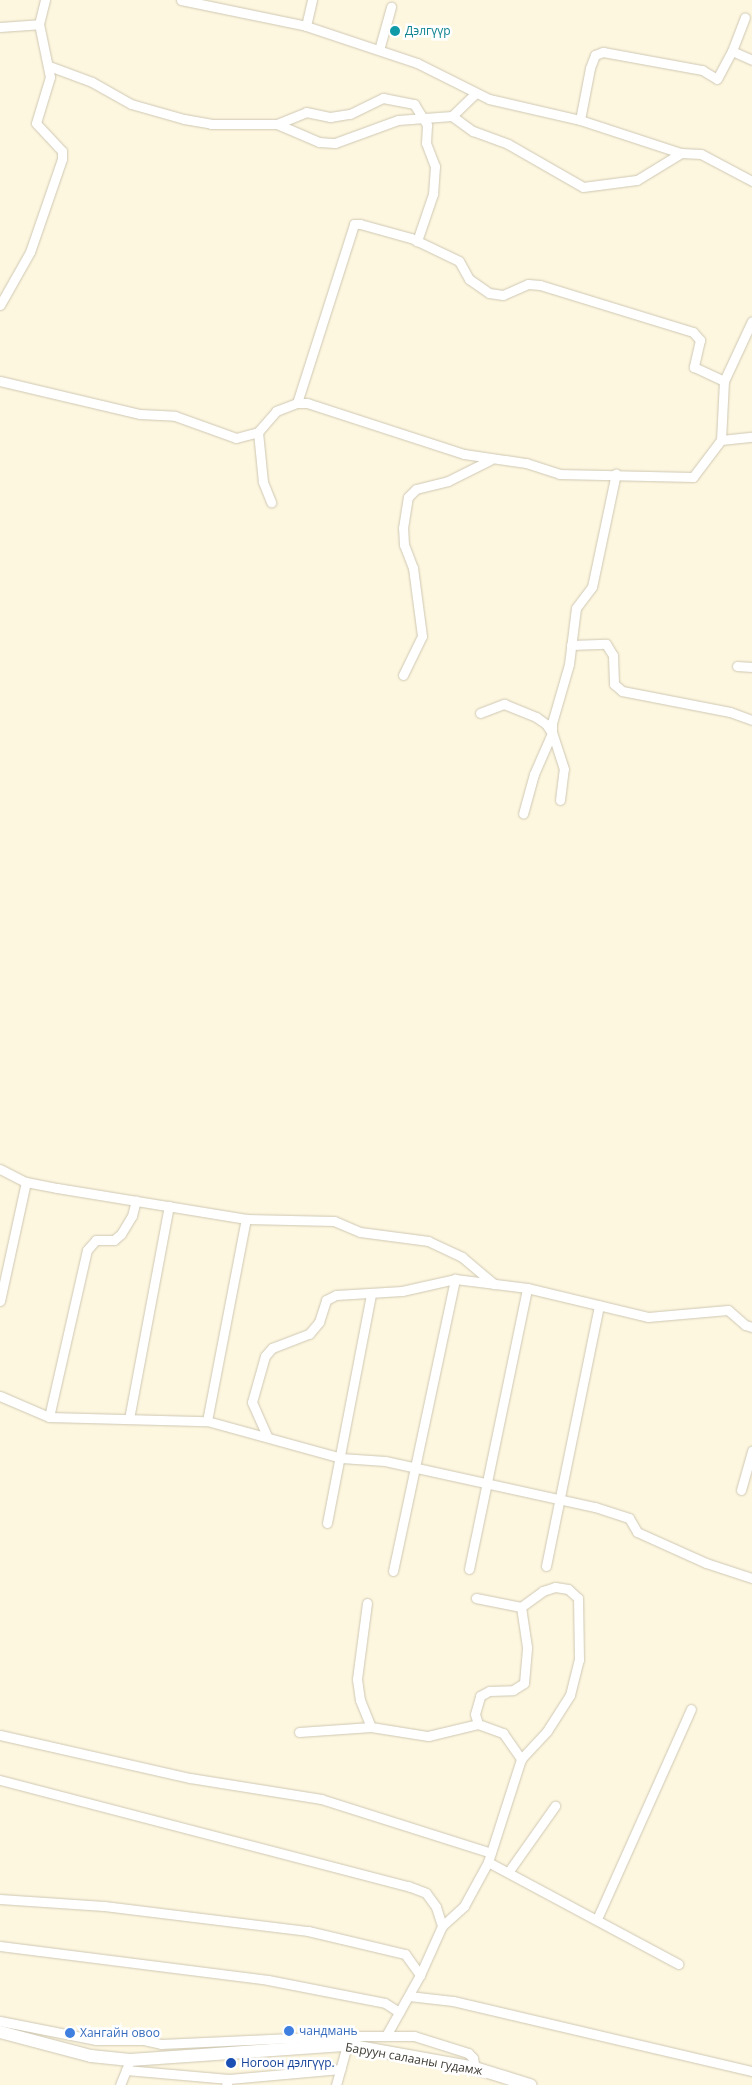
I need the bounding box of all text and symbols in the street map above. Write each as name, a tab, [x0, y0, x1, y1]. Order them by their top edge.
place label: Дэлгүүр	[405, 24, 451, 38]
marker: Дэлгүүр	[389, 25, 401, 37]
place label: чандмань	[299, 2024, 358, 2038]
marker: чандмань	[283, 2025, 295, 2037]
place label: Хангайн овоо	[80, 2026, 160, 2040]
marker: Хангайн овоо	[64, 2027, 76, 2039]
street label: Баруун салааны гудамж	[344, 2040, 484, 2078]
place label: Ногоон дэлгүүр.	[241, 2056, 335, 2070]
marker: Ногоон дэлгүүр.	[225, 2057, 237, 2069]

